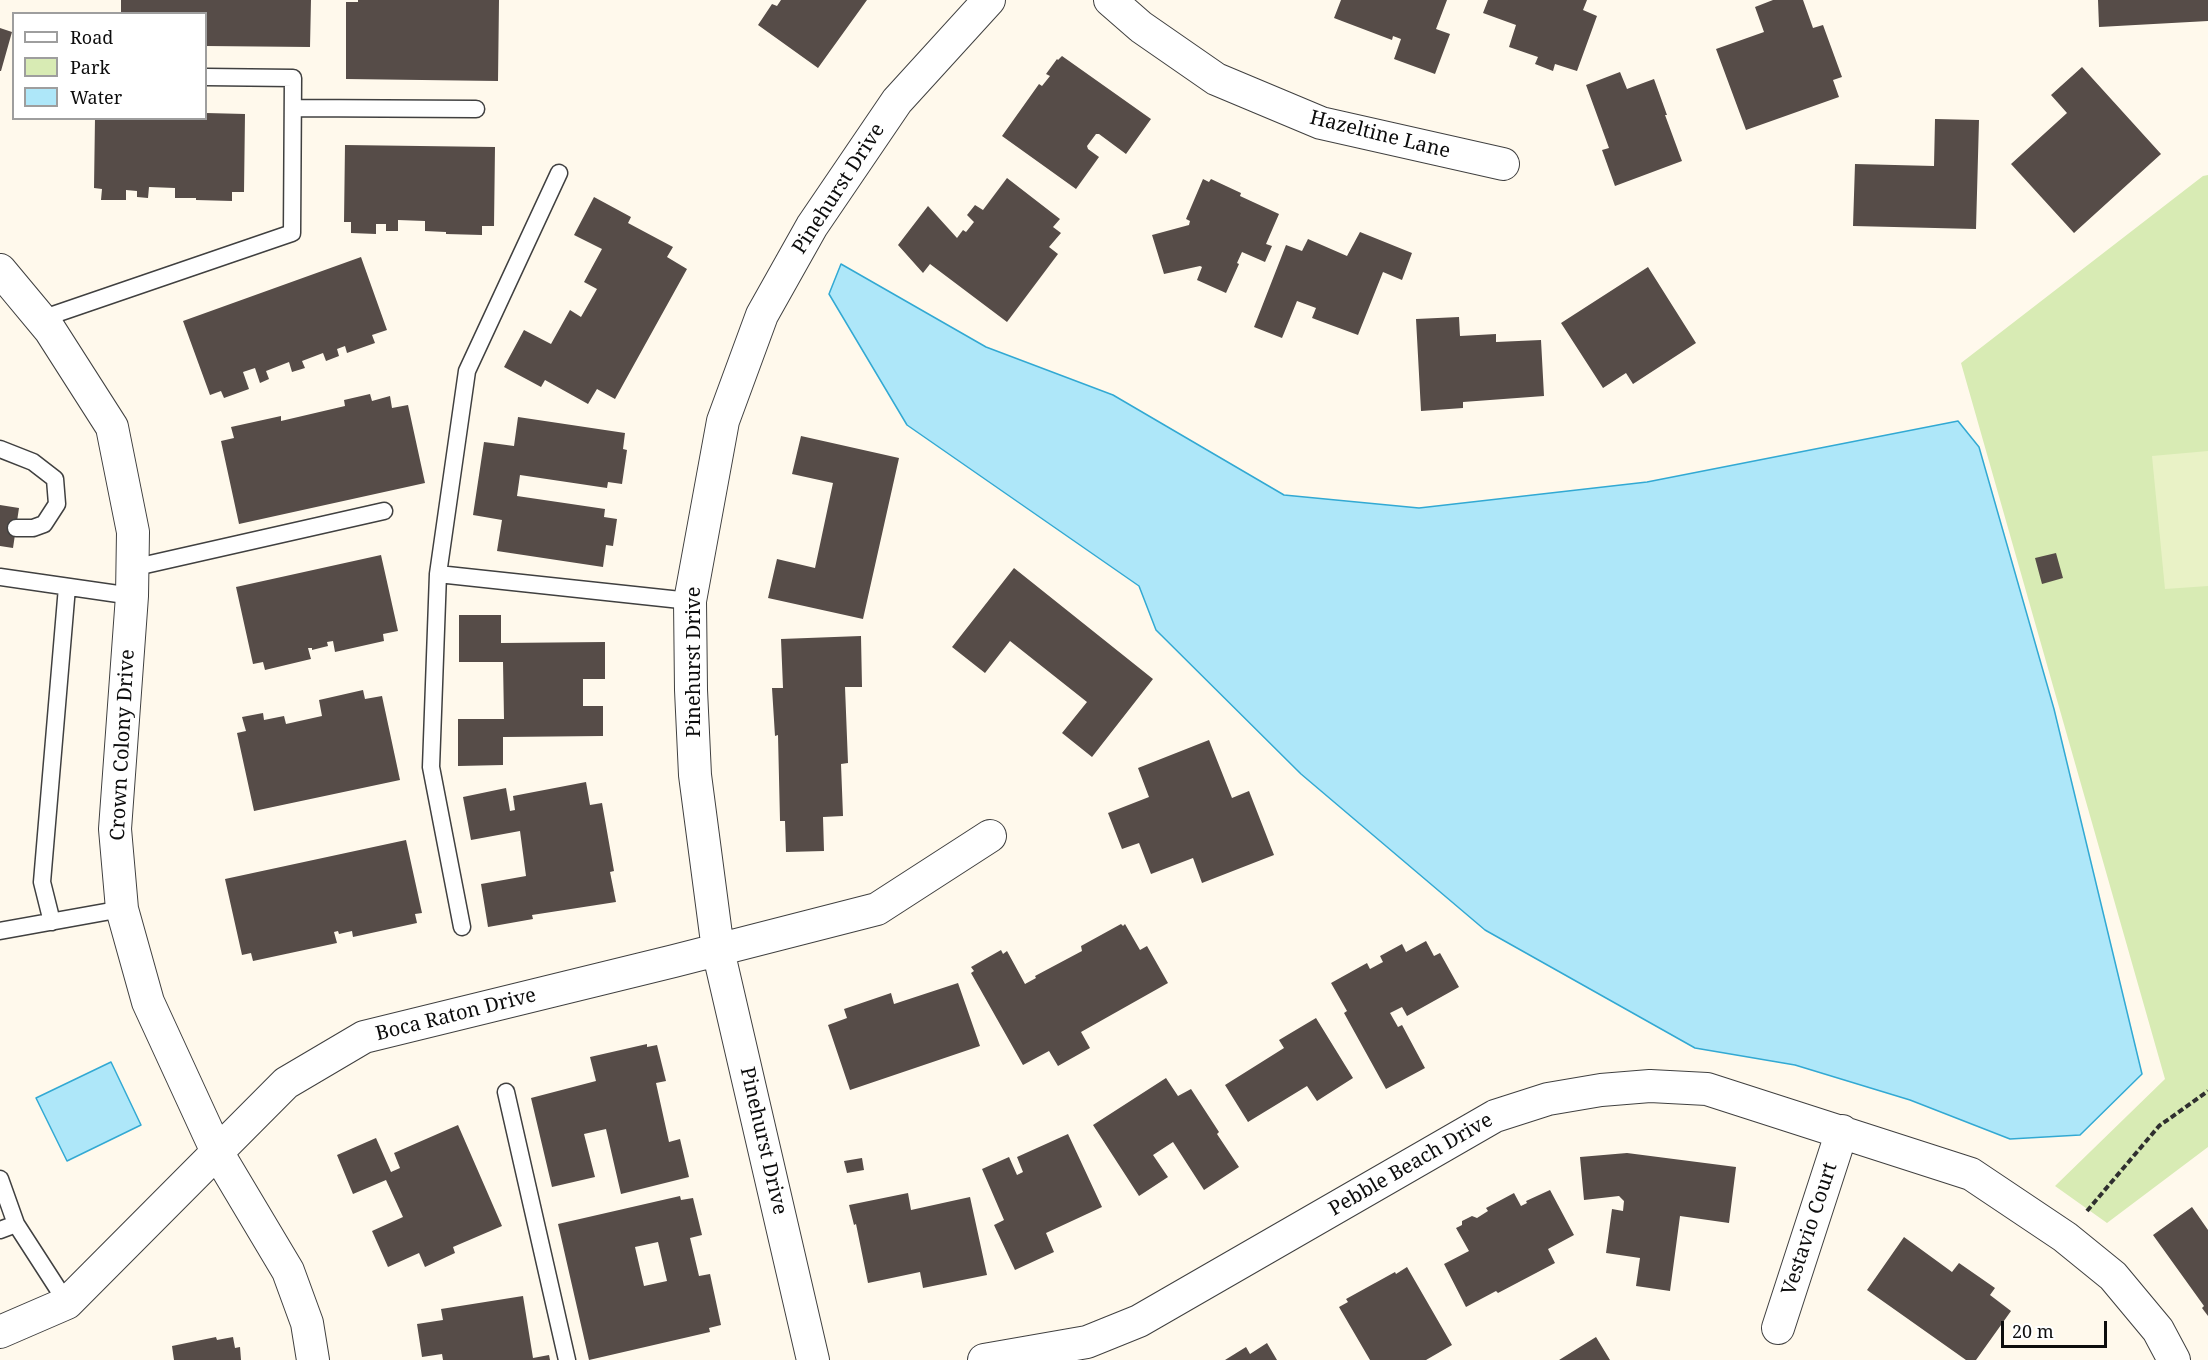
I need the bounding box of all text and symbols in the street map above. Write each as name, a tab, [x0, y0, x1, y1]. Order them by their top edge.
legend	[12, 12, 207, 120]
text: Road	[70, 25, 113, 49]
text: Park	[70, 55, 110, 79]
text: Water	[70, 85, 122, 109]
street label: Hazeltine Lane	[1307, 106, 1453, 164]
street label: Pinehurst Drive	[788, 119, 890, 259]
street label: Pinehurst Drive	[682, 587, 706, 737]
street label: Crown Colony Drive	[106, 649, 140, 841]
street label: Boca Raton Drive	[373, 983, 539, 1047]
street label: Pinehurst Drive	[734, 1065, 792, 1217]
street label: Pebble Beach Drive	[1325, 1108, 1497, 1222]
street label: Vestavio Court	[1777, 1160, 1843, 1298]
scale bar	[2004, 1309, 2110, 1347]
text: 20 m	[2012, 1319, 2054, 1343]

